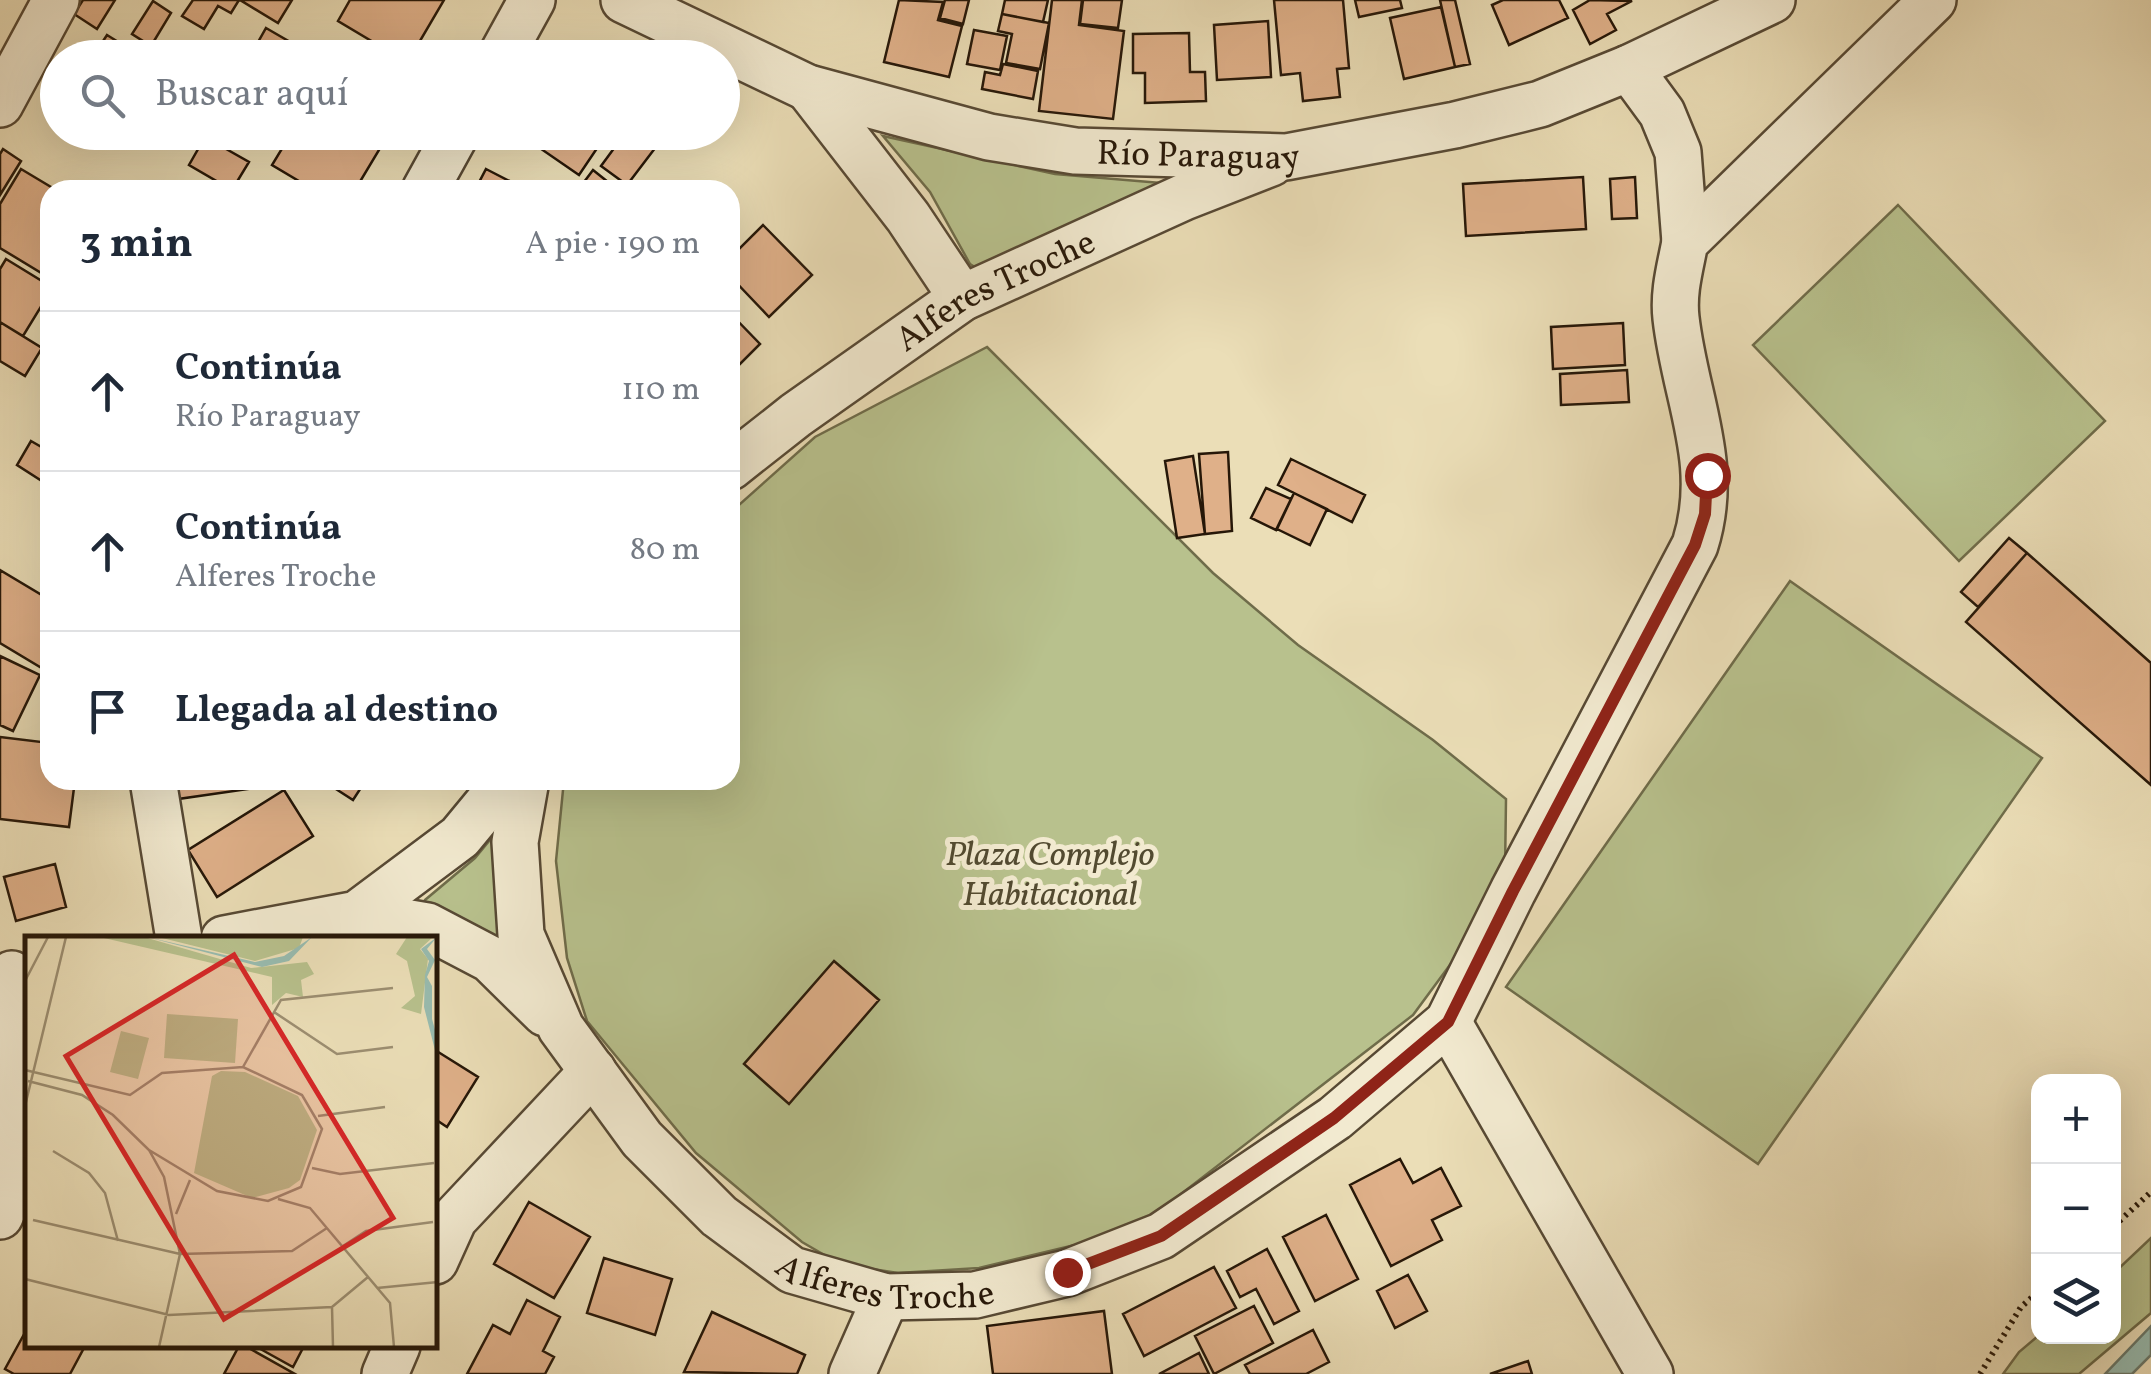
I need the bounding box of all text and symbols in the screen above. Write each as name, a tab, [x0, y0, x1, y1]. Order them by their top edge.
search box	[40, 40, 740, 150]
icon: search	[75, 68, 130, 123]
text: Buscar aquí	[155, 69, 348, 122]
street label: Río Paraguay	[1096, 131, 1305, 184]
text: 3 min	[80, 216, 193, 275]
street label: Alferes Troche	[887, 220, 1103, 365]
text: A pie · 190 m	[525, 223, 700, 267]
text: Continúa	[175, 343, 342, 396]
icon: ahead	[80, 364, 135, 419]
text: 110 m	[621, 369, 700, 413]
text: Río Paraguay	[175, 396, 361, 440]
route start	[1685, 453, 1731, 499]
text: Continúa	[175, 503, 342, 556]
icon: ahead	[80, 524, 135, 579]
text: 80 m	[630, 529, 700, 573]
text: Alferes Troche	[175, 556, 377, 600]
icon: arrive	[80, 684, 135, 739]
text: Llegada al destino	[175, 685, 498, 738]
park label: Plaza Complejo Habitacional	[946, 832, 1155, 920]
inset map	[25, 936, 438, 1349]
map controls	[2031, 1074, 2121, 1344]
button: +	[2031, 1074, 2121, 1164]
button: −	[2031, 1164, 2121, 1254]
street label: Alferes Troche	[764, 1244, 1000, 1324]
route end	[1045, 1250, 1091, 1296]
button: layers	[2031, 1254, 2121, 1344]

